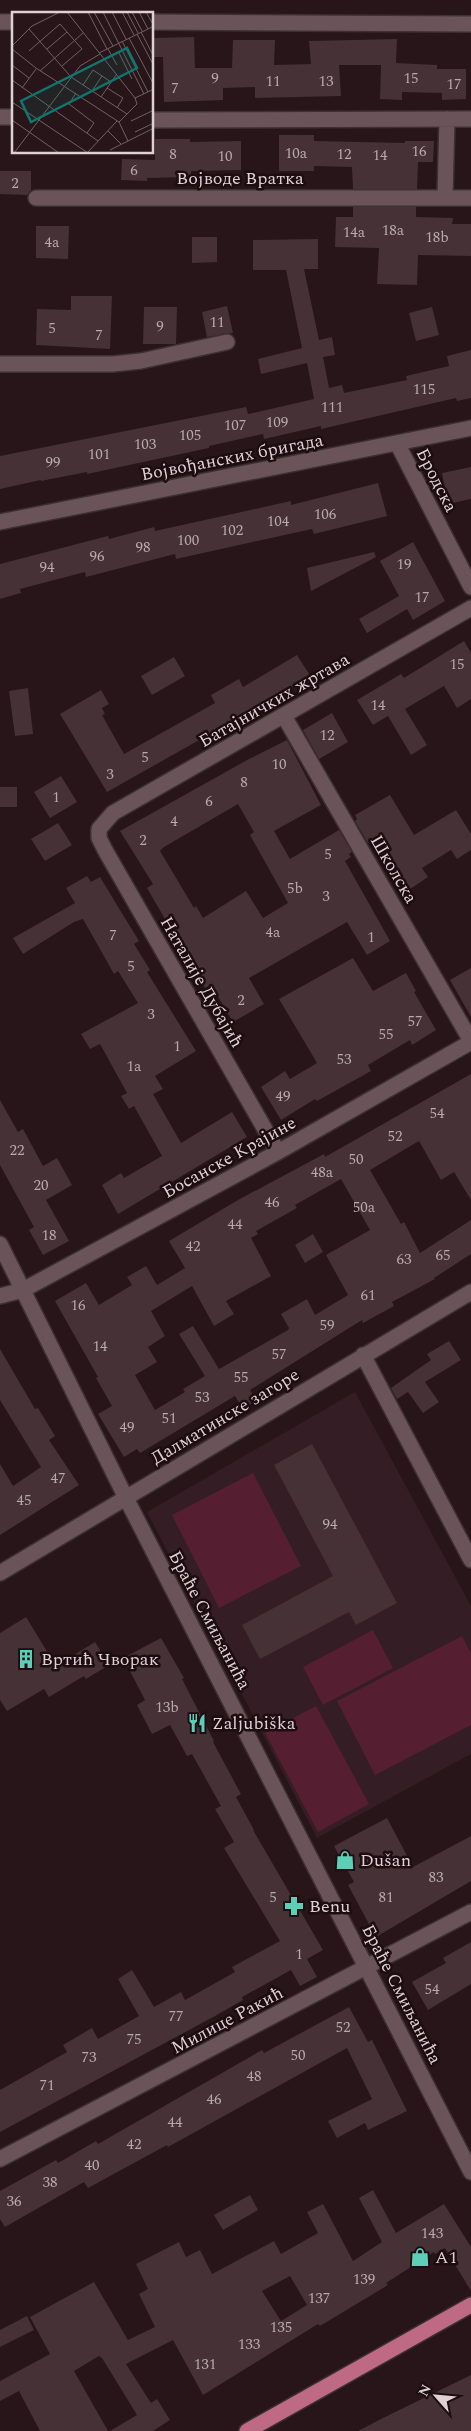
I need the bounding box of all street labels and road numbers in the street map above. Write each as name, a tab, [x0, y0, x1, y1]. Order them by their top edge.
street label: Војводе Вратка	[176, 165, 304, 192]
street label: Војвођанских бригада	[139, 427, 326, 488]
street label: Бродска	[409, 443, 464, 517]
street label: Батајничких жртава	[194, 646, 355, 755]
street label: Школска	[363, 830, 424, 909]
street label: Наталије Дубајић	[153, 912, 250, 1053]
street label: Босанске Крајине	[157, 1109, 301, 1205]
street label: Далматинске загоре	[146, 1361, 305, 1472]
street label: Браће Смиљанића	[162, 1546, 258, 1695]
street label: Браће Смиљанића	[355, 1920, 449, 2069]
street label: Милице Ракић	[166, 1979, 288, 2061]

